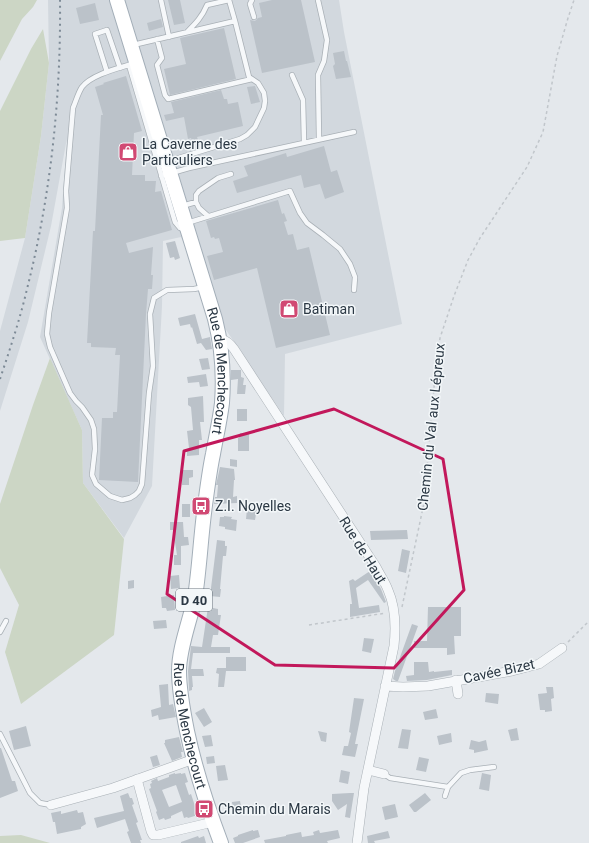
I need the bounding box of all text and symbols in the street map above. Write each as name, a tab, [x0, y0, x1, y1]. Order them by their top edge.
place label: La Caverne des Particuliers	[142, 136, 237, 168]
shop icon: La Caverne des Particuliers	[117, 141, 139, 163]
shop icon: Batiman	[278, 298, 300, 320]
place label: Batiman	[303, 301, 355, 317]
street label: Rue de Menchecourt	[204, 305, 231, 436]
street label: Chemin du Val aux Lépreux	[414, 342, 448, 512]
bus stop icon: Z.I. Noyelles	[190, 495, 212, 517]
place label: Z.I. Noyelles	[215, 498, 291, 514]
street label: Rue de Haut	[336, 514, 390, 587]
road number: D 40	[176, 589, 212, 611]
street label: Cavée Bizet	[462, 656, 537, 686]
street label: Rue de Menchecourt	[171, 662, 210, 791]
bus stop icon: Chemin du Marais	[193, 798, 215, 820]
place label: Chemin du Marais	[218, 801, 331, 817]

